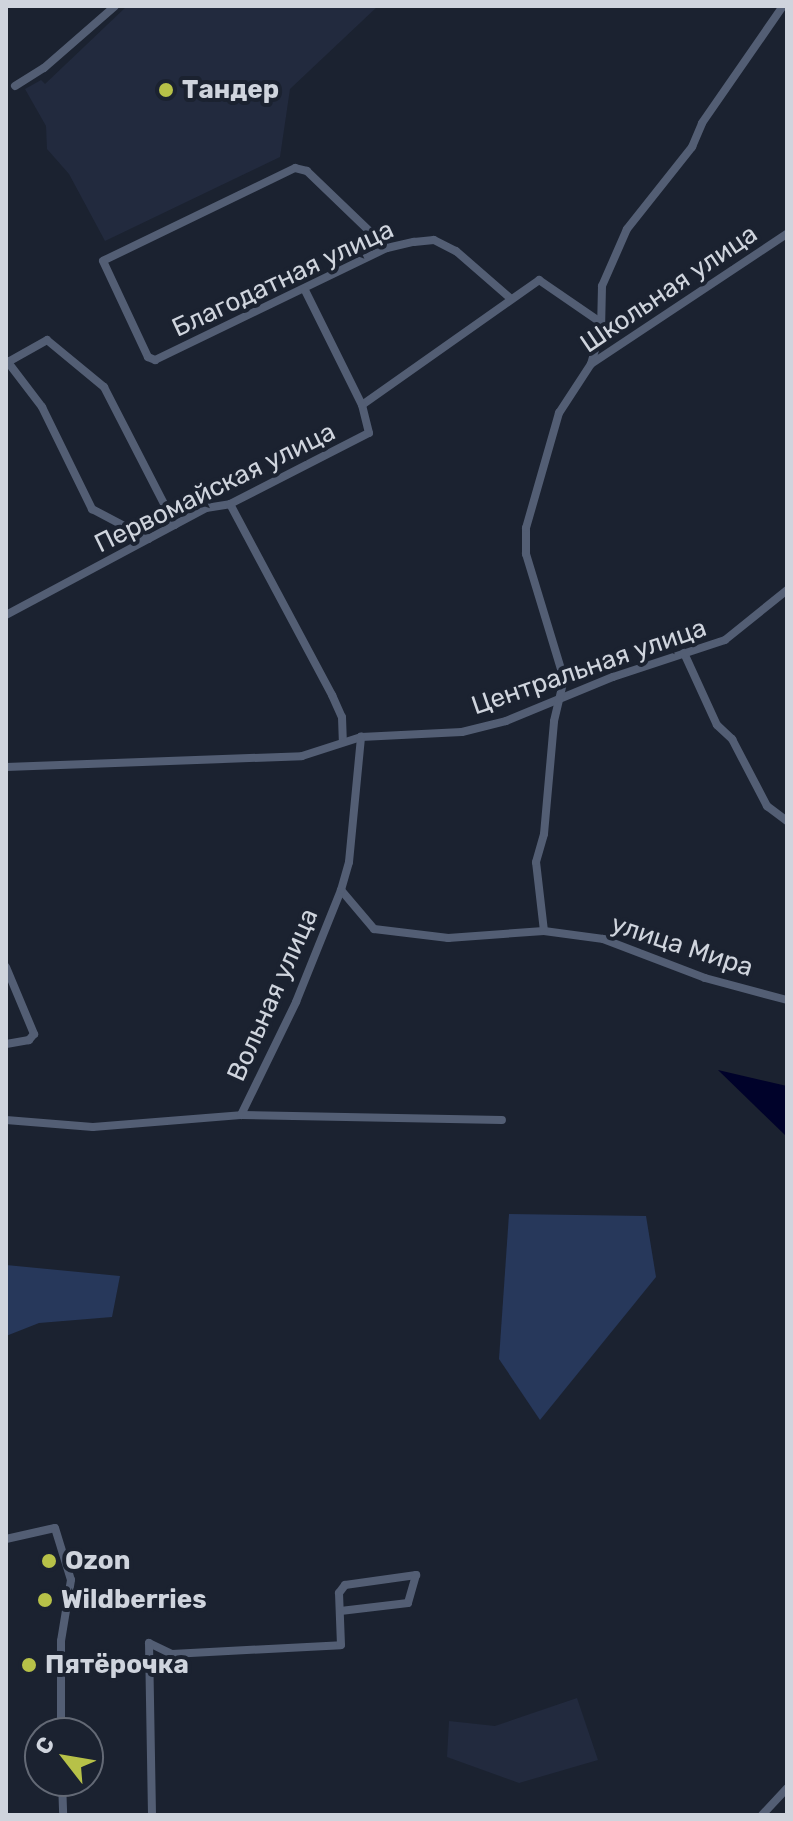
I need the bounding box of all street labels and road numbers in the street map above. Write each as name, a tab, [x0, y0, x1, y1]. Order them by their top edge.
street label: Благодатная улица	[167, 214, 399, 344]
street label: Школьная улица	[575, 218, 763, 360]
street label: Первомайская улица	[90, 416, 340, 560]
street label: Центральная улица	[468, 612, 710, 722]
street label: Вольная улица	[221, 904, 325, 1086]
street label: улица Мира	[607, 908, 757, 984]

